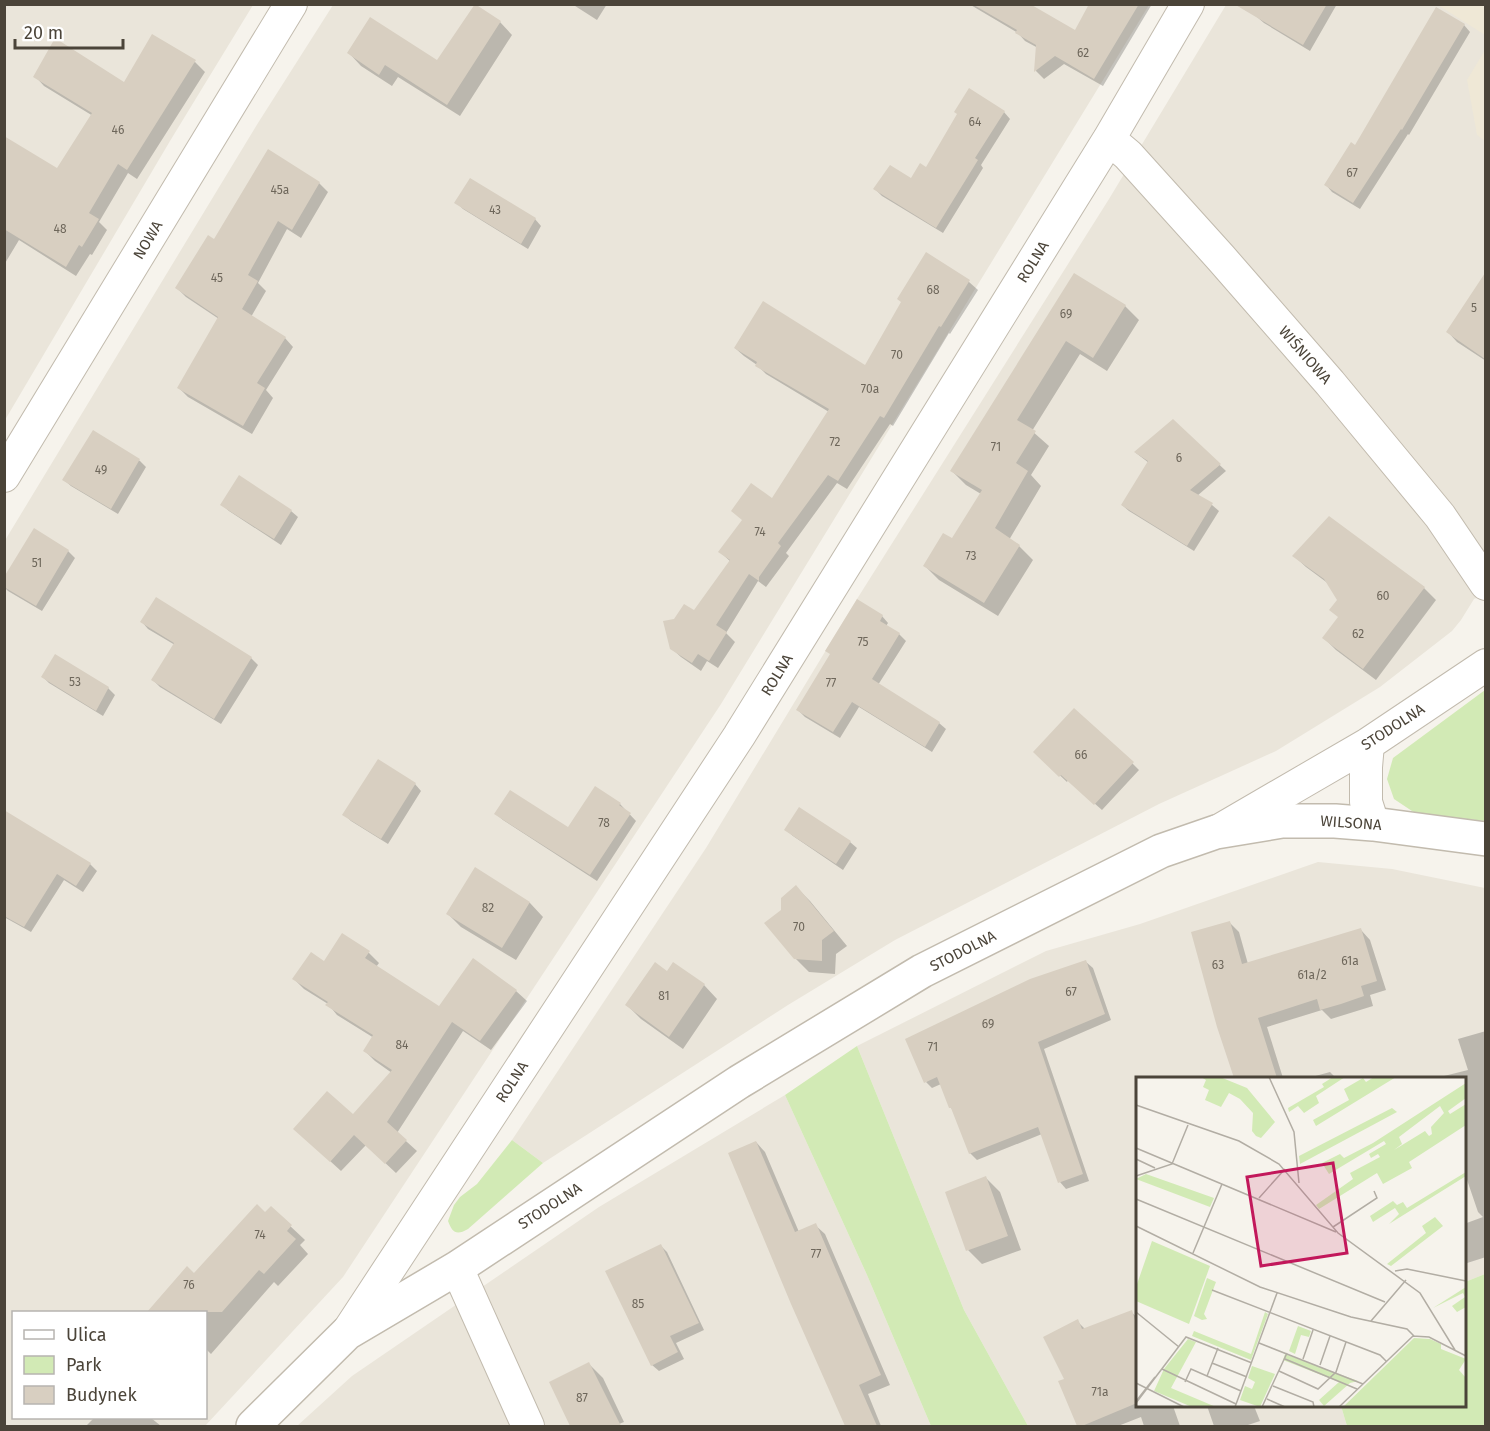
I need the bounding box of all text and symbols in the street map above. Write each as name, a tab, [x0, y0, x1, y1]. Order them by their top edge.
scale bar	[15, 12, 123, 50]
text: 20 m	[24, 22, 63, 44]
house number: 62	[1077, 46, 1089, 60]
house number: 64	[969, 115, 982, 129]
house number: 46	[112, 123, 124, 137]
house number: 67	[1346, 166, 1358, 180]
house number: 45a	[271, 183, 289, 197]
house number: 43	[489, 203, 501, 217]
street label: NOWA	[130, 217, 167, 262]
house number: 48	[54, 222, 67, 236]
street label: ROLNA	[1013, 238, 1053, 286]
house number: 45	[211, 271, 223, 285]
house number: 68	[926, 283, 940, 297]
house number: 5	[1471, 301, 1477, 315]
house number: 69	[1060, 307, 1072, 321]
street label: WIŚNIOWA	[1275, 322, 1335, 388]
house number: 70	[891, 348, 903, 362]
house number: 70a	[861, 382, 879, 396]
house number: 72	[829, 435, 841, 449]
house number: 71	[991, 440, 1001, 454]
house number: 6	[1176, 451, 1182, 465]
house number: 49	[95, 463, 107, 477]
house number: 74	[754, 525, 766, 539]
house number: 73	[965, 549, 977, 563]
house number: 51	[32, 556, 42, 570]
house number: 60	[1376, 589, 1390, 603]
house number: 62	[1352, 627, 1364, 641]
house number: 75	[857, 635, 869, 649]
street label: ROLNA	[757, 651, 797, 699]
house number: 53	[69, 675, 81, 689]
house number: 77	[826, 676, 836, 690]
street label: STODOLNA	[1358, 700, 1428, 754]
house number: 66	[1075, 748, 1087, 762]
street label: WILSONA	[1320, 812, 1383, 834]
house number: 78	[598, 816, 610, 830]
house number: 82	[482, 901, 494, 915]
house number: 70	[793, 920, 805, 934]
street label: STODOLNA	[927, 926, 999, 975]
house number: 61a	[1341, 954, 1359, 968]
house number: 63	[1212, 958, 1224, 972]
house number: 61a/2	[1297, 968, 1327, 982]
house number: 67	[1065, 985, 1077, 999]
house number: 81	[658, 989, 670, 1003]
house number: 69	[982, 1017, 994, 1031]
house number: 84	[396, 1038, 409, 1052]
house number: 71	[928, 1040, 938, 1054]
street label: ROLNA	[492, 1058, 532, 1106]
inset map	[1136, 1077, 1466, 1407]
street label: STODOLNA	[515, 1179, 585, 1233]
house number: 74	[254, 1228, 266, 1242]
house number: 77	[811, 1247, 821, 1261]
house number: 76	[183, 1278, 195, 1292]
house number: 85	[632, 1297, 644, 1311]
legend	[12, 1311, 207, 1419]
text: Ulica	[66, 1324, 106, 1346]
text: Park	[66, 1354, 102, 1376]
text: Budynek	[66, 1384, 137, 1406]
house number: 71a	[1092, 1385, 1108, 1399]
house number: 87	[576, 1391, 588, 1405]

